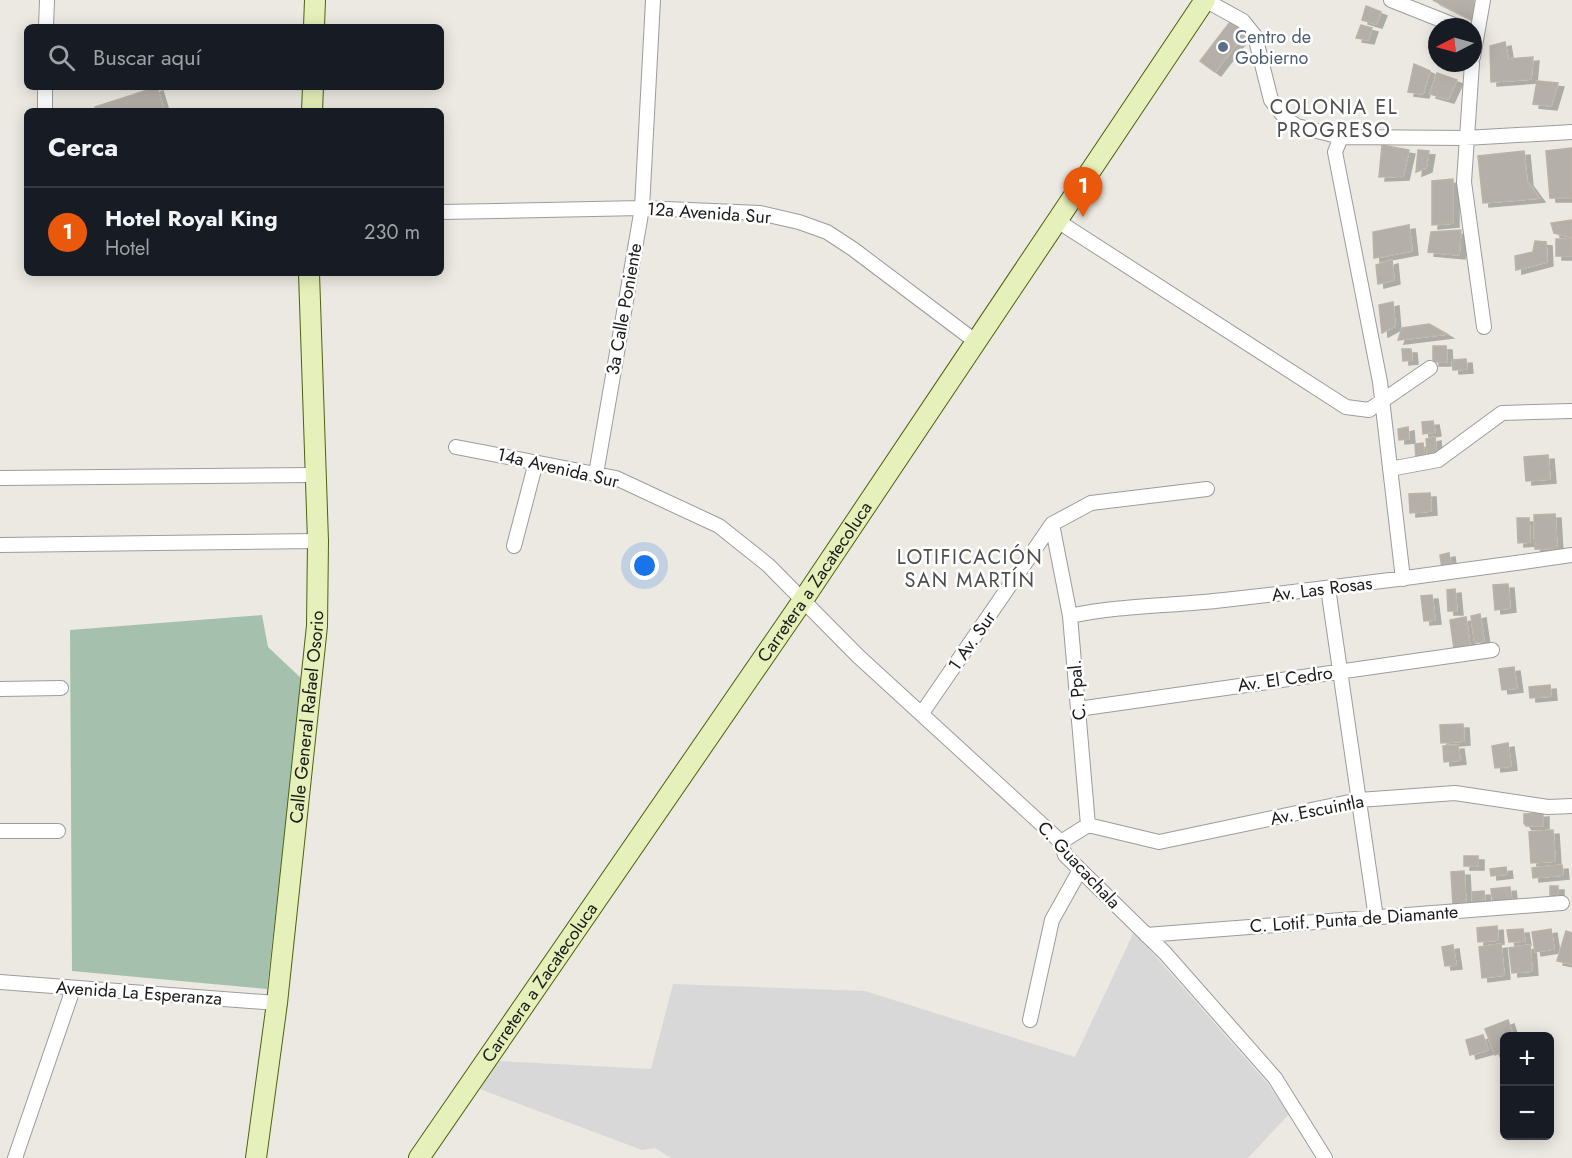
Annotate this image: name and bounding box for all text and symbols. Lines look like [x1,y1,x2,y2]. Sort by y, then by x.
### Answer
north arrow [1428,18,1482,72]
search box [24,24,444,90]
place label: Centro de Gobierno [1235,24,1311,71]
marker: Centro de Gobierno [1216,40,1230,54]
icon: search [45,41,78,74]
text: Buscar aquí [93,41,201,73]
district label: COLONIA EL PROGRESO [1270,93,1398,145]
text: Cerca [48,128,118,166]
pin: 1 [1064,168,1102,217]
street label: 12a Avenida Sur [646,196,773,230]
text: Hotel Royal King [105,202,278,234]
text: 1 [62,218,73,247]
text: 230 m [364,218,420,247]
text: Hotel [105,234,150,263]
street label: 3a Calle Poniente [600,241,648,377]
street label: 14a Avenida Sur [494,441,622,495]
street label: Carretera a Zacatecoluca [751,496,878,667]
district label: LOTIFICACIÓN SAN MARTÍN [897,543,1043,595]
your location [630,551,659,580]
street label: Av. Las Rosas [1270,570,1374,608]
street label: 1 Av. Sur [942,605,1003,676]
street label: Calle General Rafael Osorio [283,610,330,825]
street label: C. Ppal. [1061,659,1093,721]
street label: Av. El Cedro [1236,659,1334,699]
street label: Av. Escuintla [1268,788,1366,832]
street label: C. Guacachala [1031,815,1127,915]
street label: Carretera a Zacatecoluca [475,897,604,1068]
street label: C. Lotif. Punta de Diamante [1249,899,1459,939]
street label: Avenida La Esperanza [55,974,223,1012]
map controls [1500,1032,1554,1140]
button: + [1500,1032,1554,1086]
button: − [1500,1086,1554,1140]

